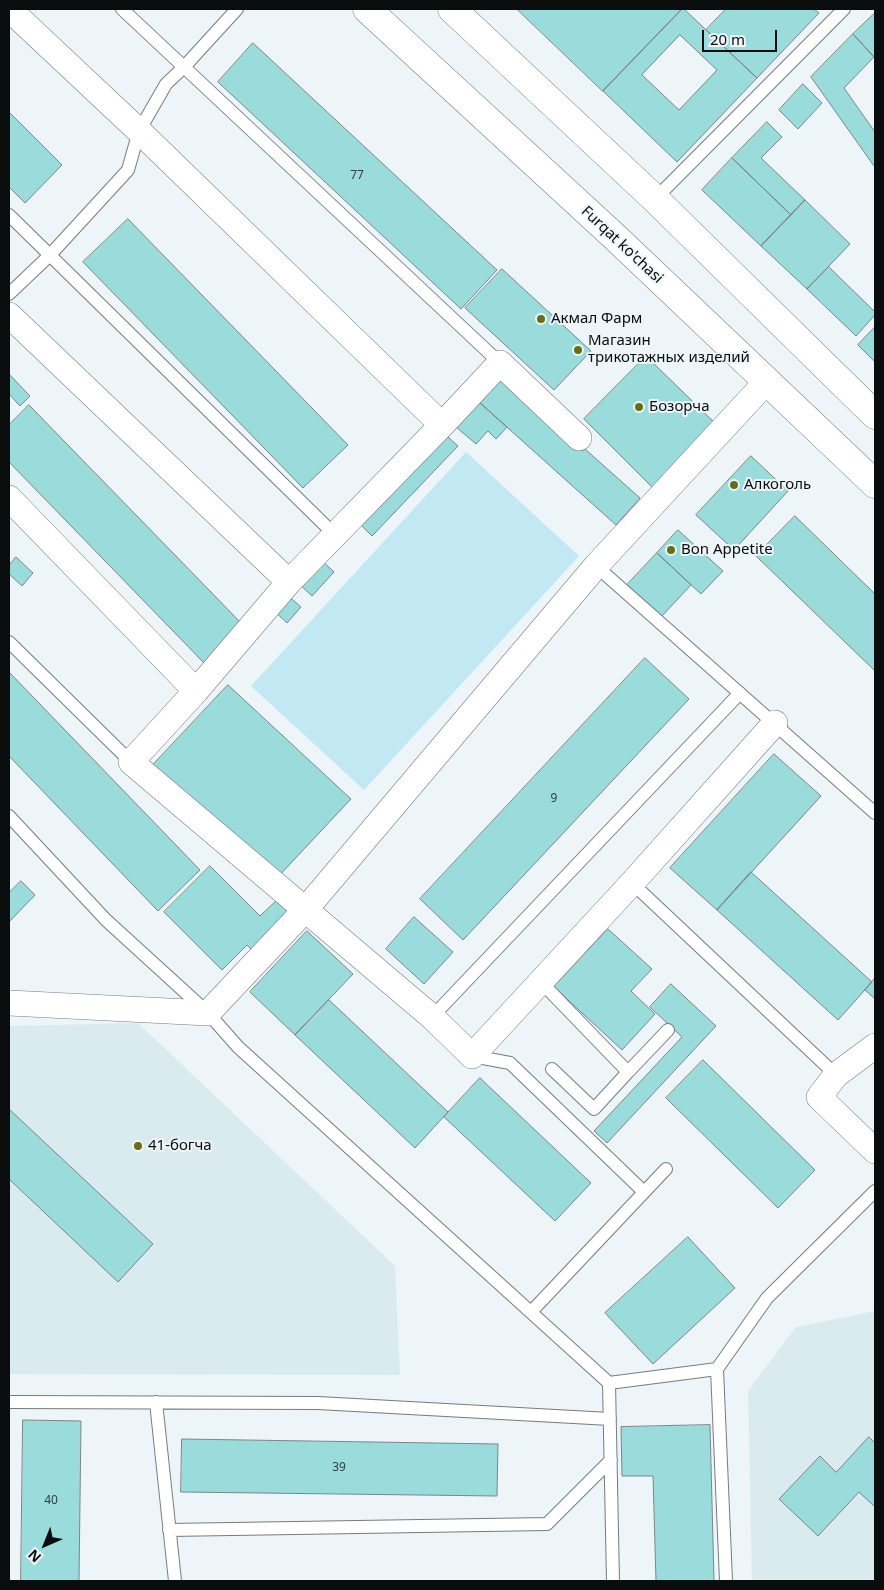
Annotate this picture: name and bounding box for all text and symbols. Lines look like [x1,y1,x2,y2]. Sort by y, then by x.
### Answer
scale bar [704,20,779,52]
text: 20 m [710,29,745,49]
house number: 77 [350,169,364,183]
street label: Furqat ko'chasi [577,203,667,287]
place label: Акмал Фарм [551,310,642,328]
marker: Акмал Фарм [535,313,547,325]
place label: Магазин трикотажных изделий [588,332,750,367]
marker: Магазин трикотажных изделий [572,344,584,356]
place label: Бозорча [649,398,709,416]
marker: Бозорча [633,401,645,413]
place label: Алкоголь [744,476,811,494]
marker: Алкоголь [728,479,740,491]
place label: Bon Appetite [681,541,773,559]
marker: Bon Appetite [665,544,677,556]
house number: 9 [551,792,557,806]
place label: 41-богча [148,1137,212,1155]
marker: 41-богча [132,1140,144,1152]
house number: 39 [332,1461,346,1475]
house number: 40 [44,1494,58,1508]
north arrow [20,1520,70,1570]
text: N [24,1545,45,1567]

